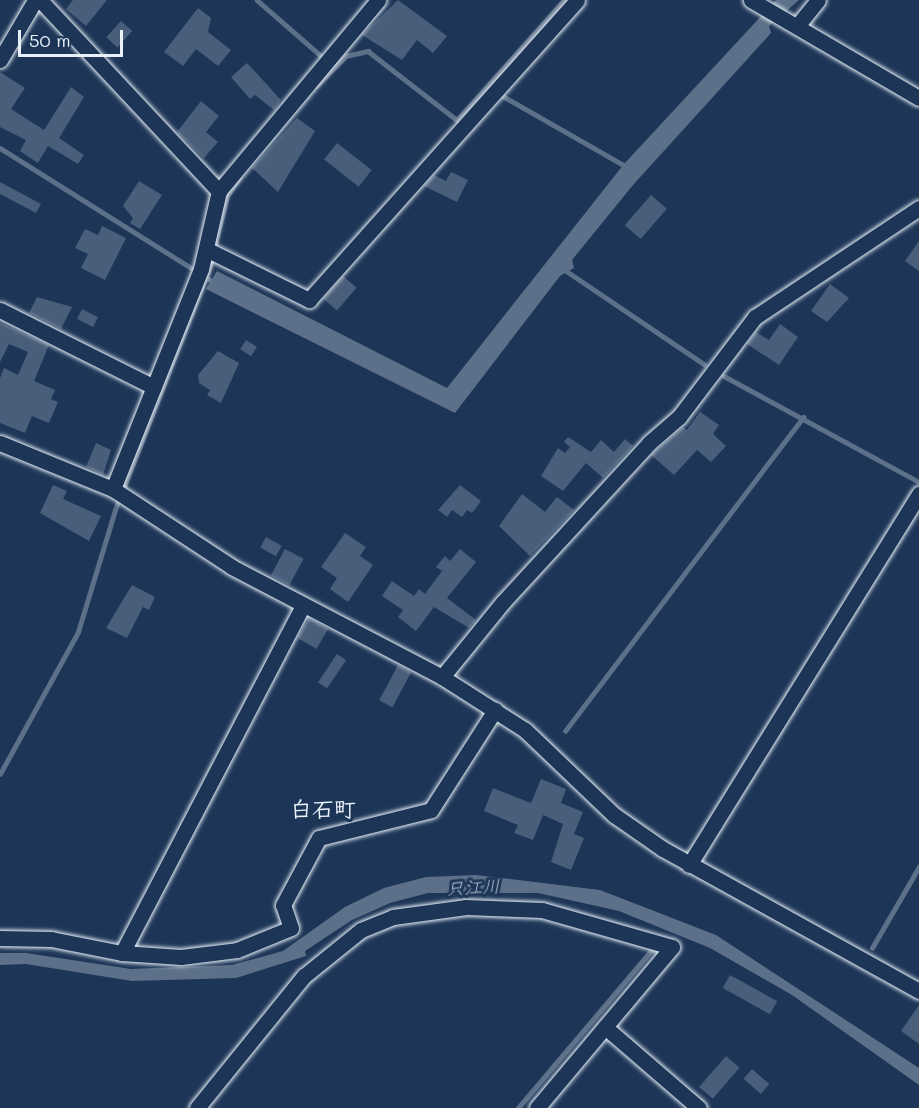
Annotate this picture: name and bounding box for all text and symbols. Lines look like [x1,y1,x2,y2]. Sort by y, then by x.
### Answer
scale bar [21,18,126,56]
text: 50 m [29,28,71,52]
district label: 白石町 [290,796,356,822]
water label: 只江川 [445,875,501,899]

